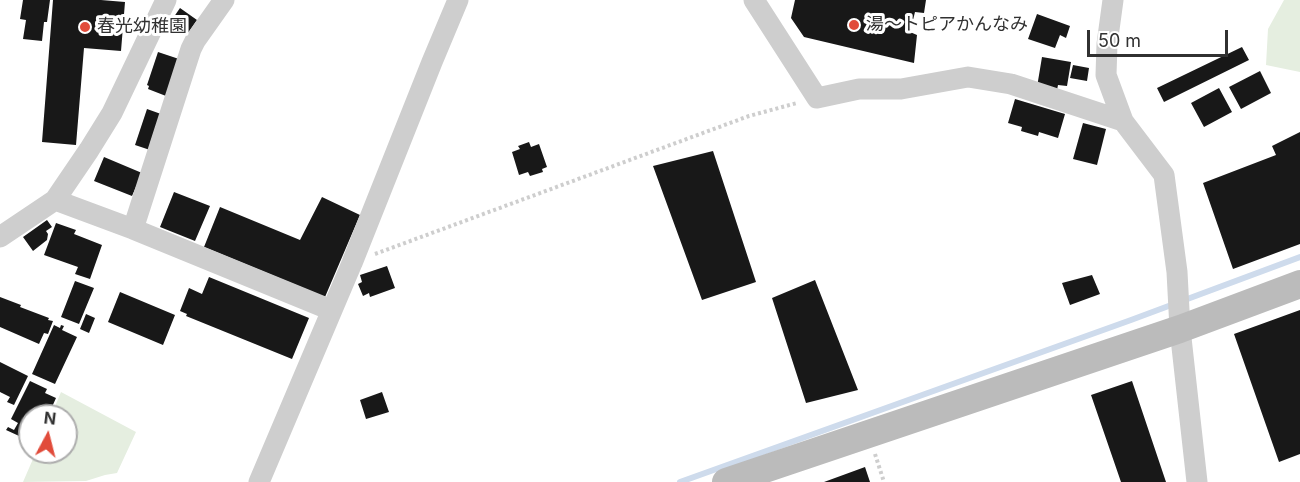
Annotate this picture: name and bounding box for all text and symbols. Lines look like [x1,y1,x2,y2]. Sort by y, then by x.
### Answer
place label: 湯～トピアかんなみ [866,14,1028,36]
place label: 春光幼稚園 [97,16,187,38]
marker: 湯～トピアかんなみ [847,18,861,32]
scale bar [1090,18,1231,56]
marker: 春光幼稚園 [78,20,92,34]
text: 50 m [1098,30,1141,51]
north arrow [18,404,78,464]
text: N [43,407,57,429]

